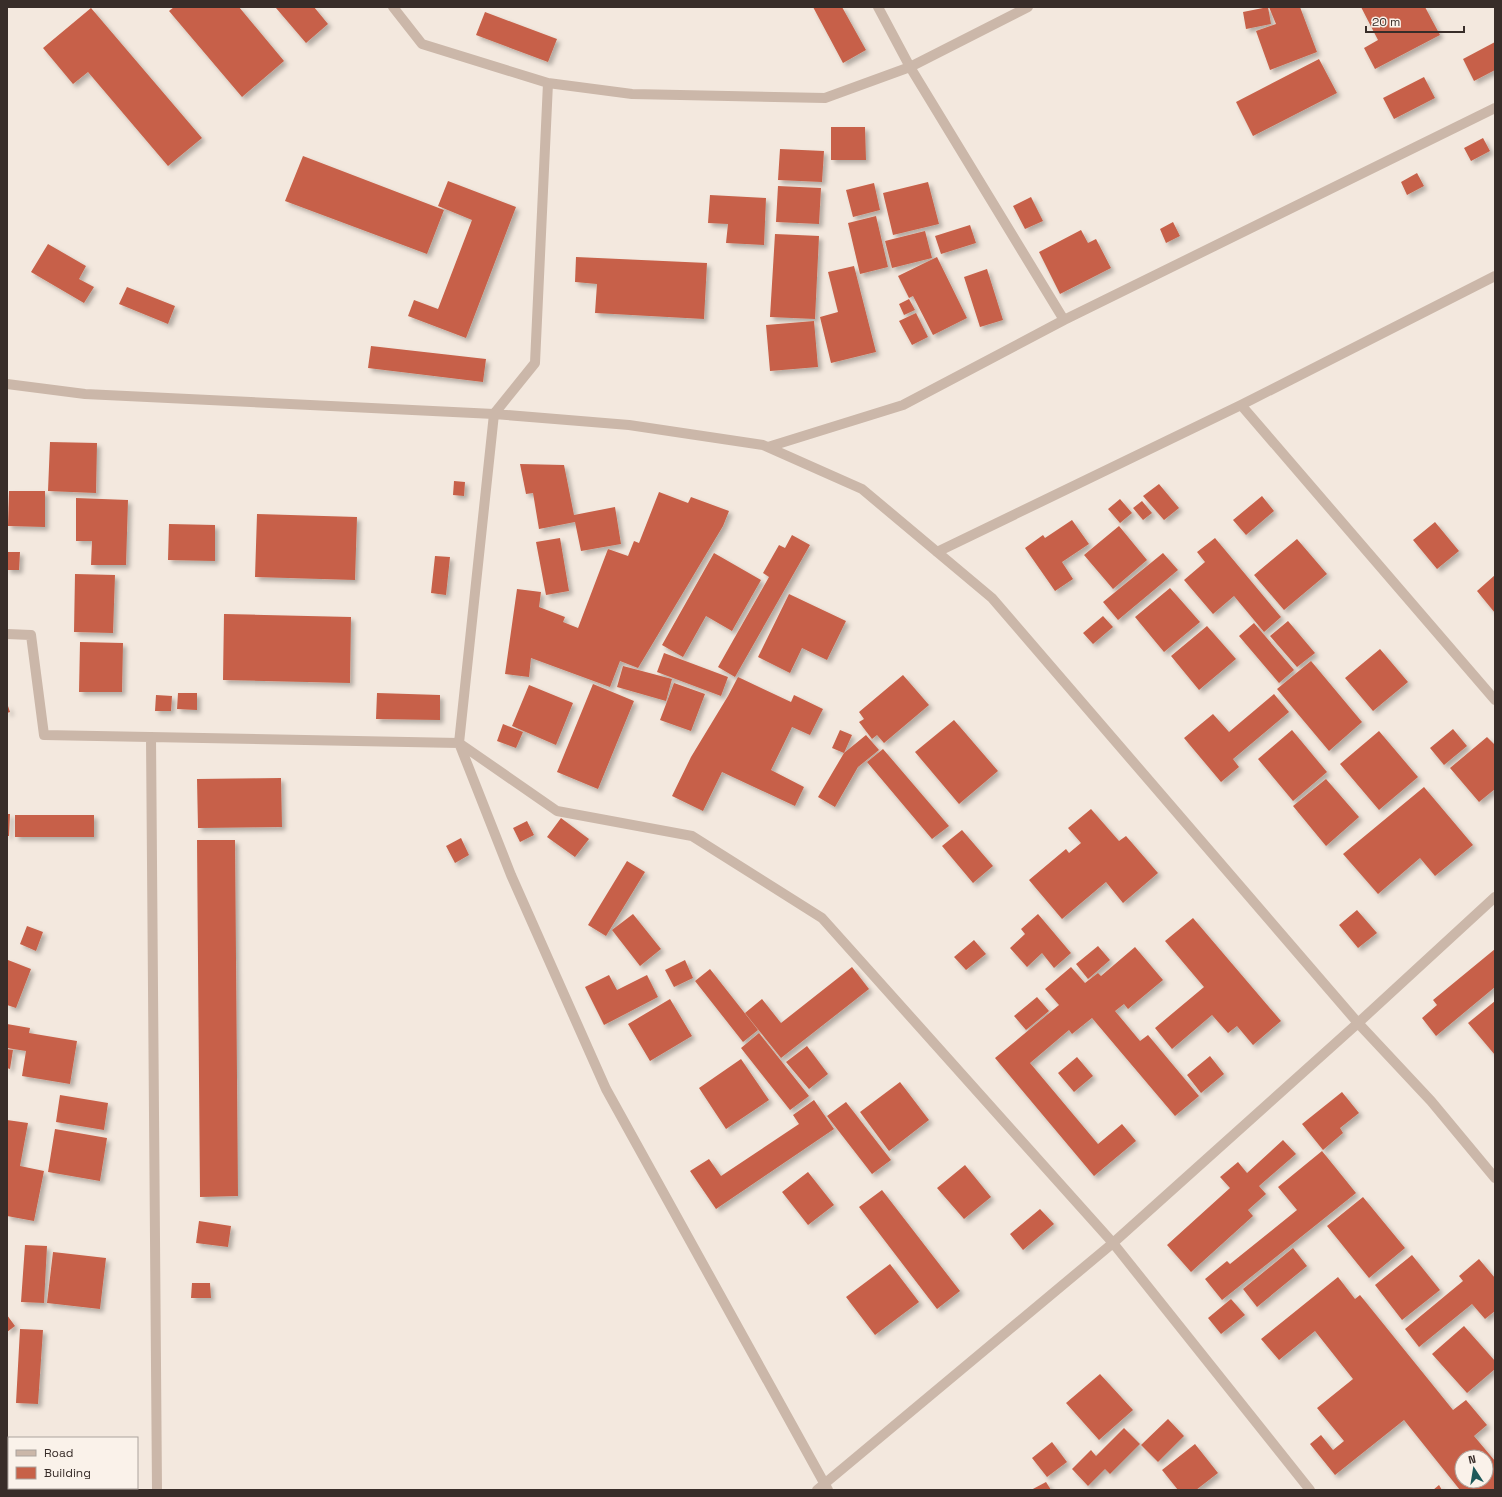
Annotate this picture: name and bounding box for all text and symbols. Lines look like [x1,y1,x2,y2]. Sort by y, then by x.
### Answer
scale bar [1366,8,1464,34]
text: 20 m [1372,14,1400,30]
legend [8,1437,138,1489]
text: Road [44,1445,73,1461]
north arrow [1454,1449,1494,1489]
text: N [1467,1452,1477,1467]
text: Building [44,1465,91,1481]

